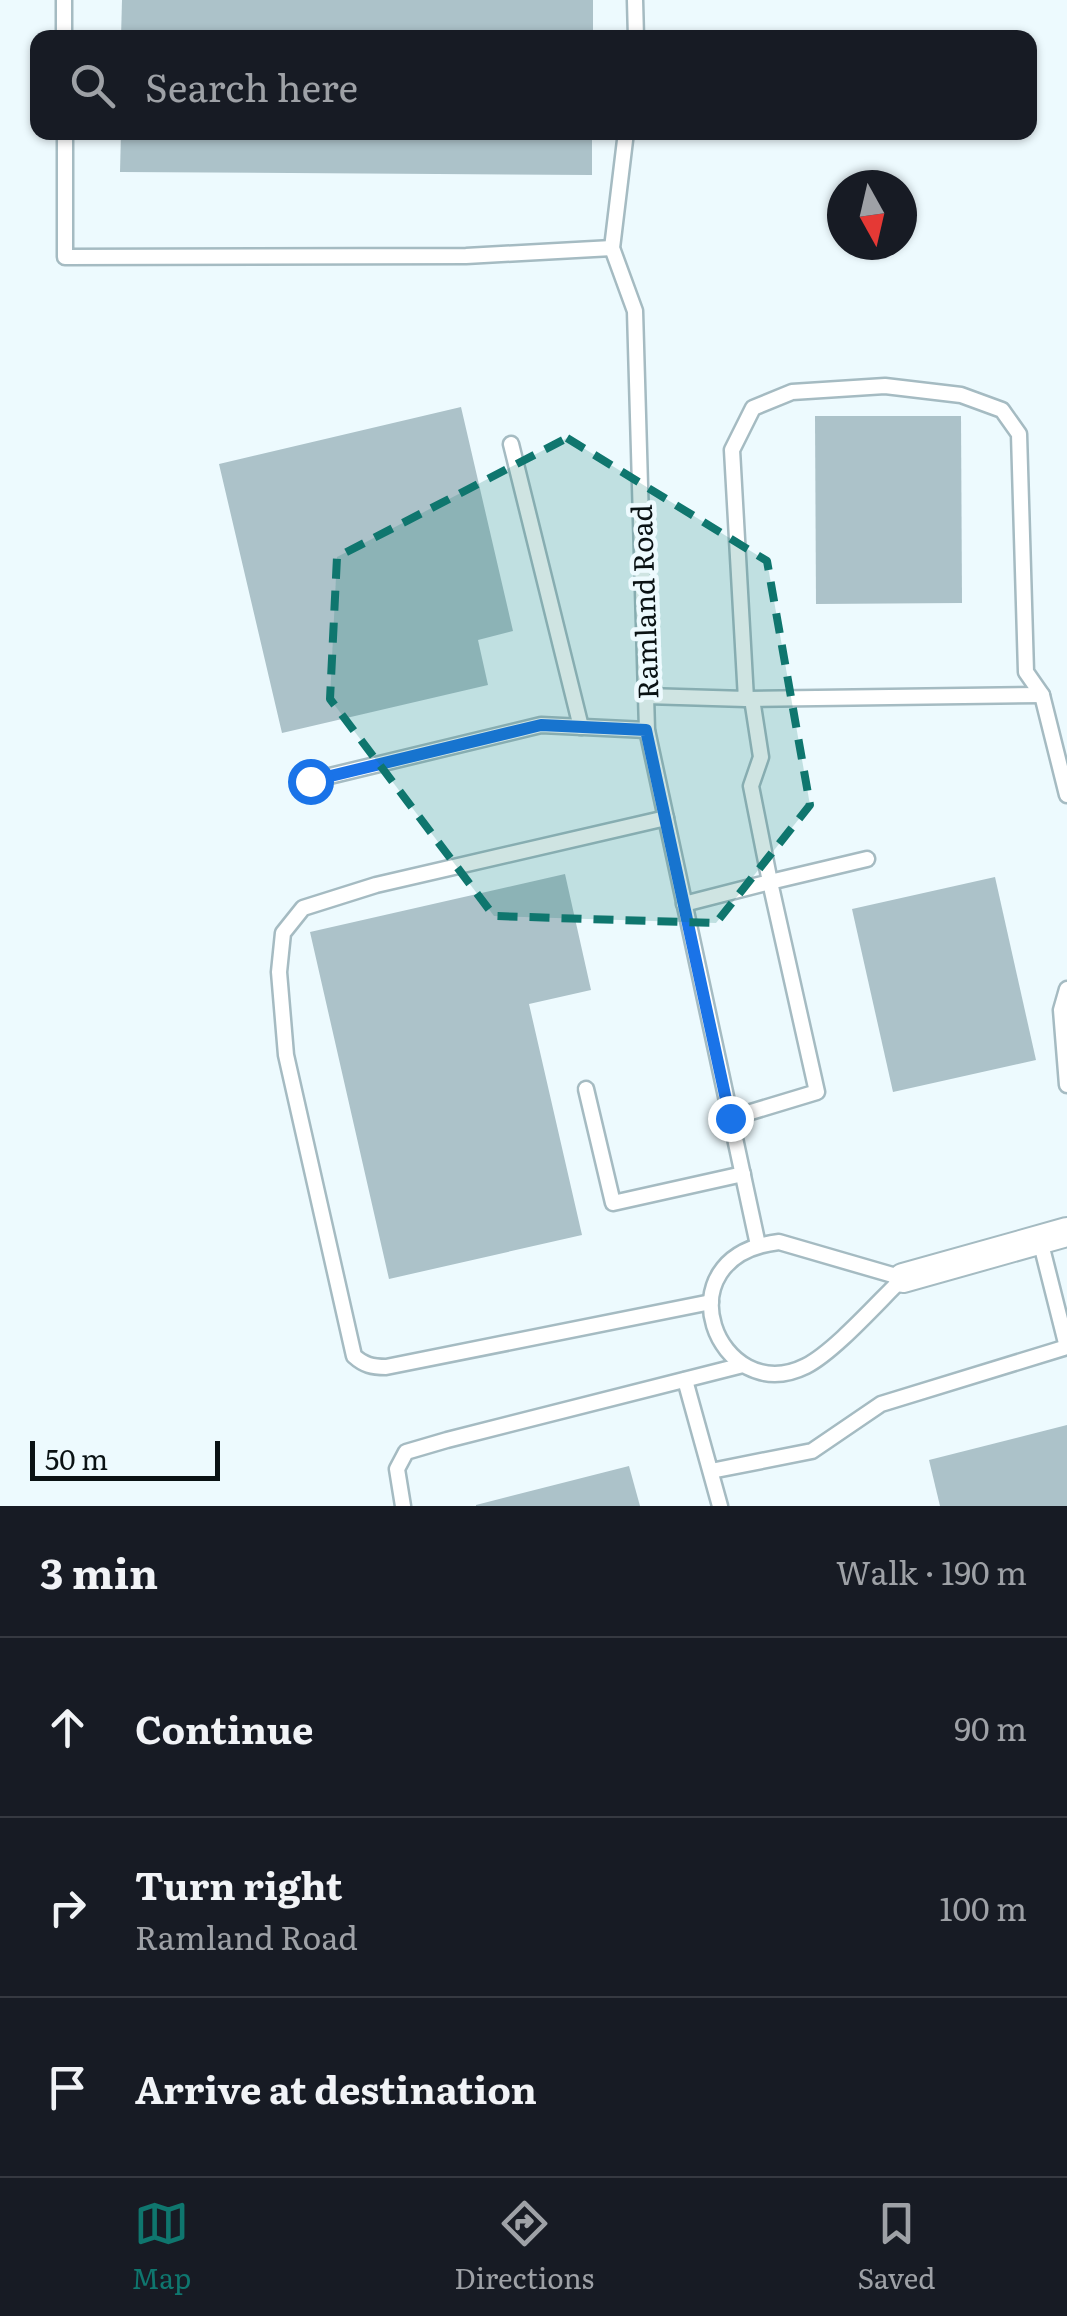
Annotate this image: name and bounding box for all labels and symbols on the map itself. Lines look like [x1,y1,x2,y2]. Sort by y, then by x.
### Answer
north arrow [827,170,917,260]
street label: Ramland Road [619,504,667,700]
route start [288,759,334,805]
route end [708,1096,754,1142]
scale bar [30,1436,220,1480]

